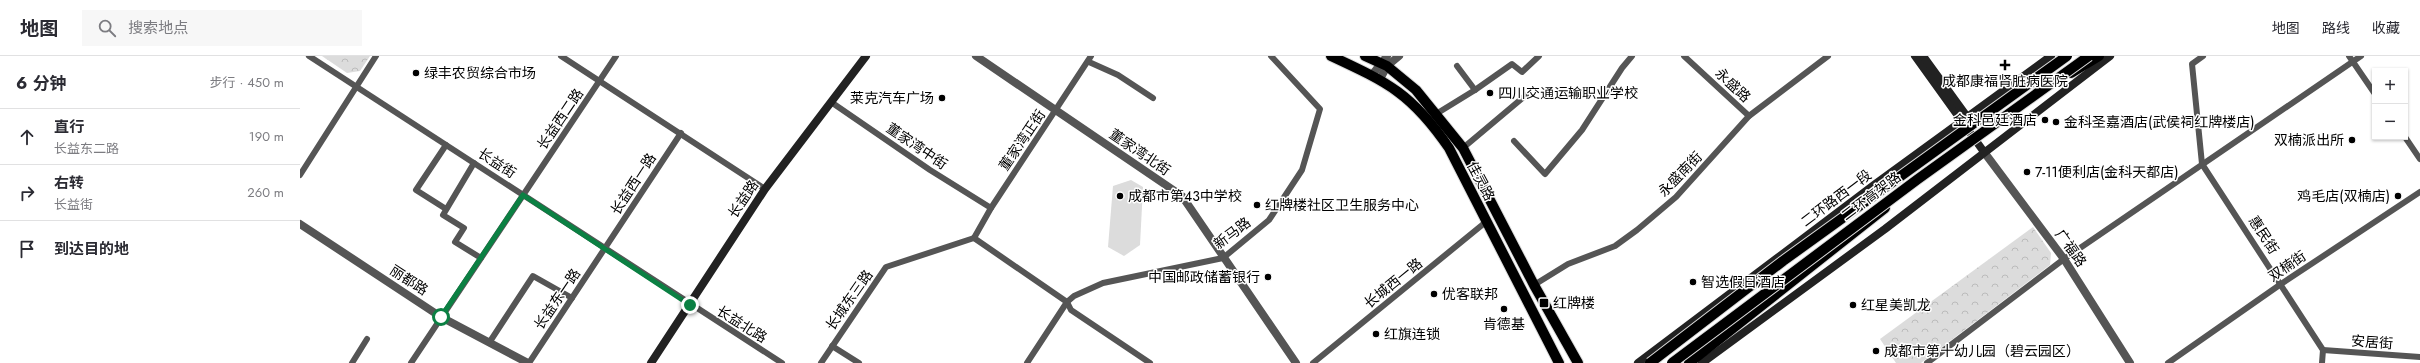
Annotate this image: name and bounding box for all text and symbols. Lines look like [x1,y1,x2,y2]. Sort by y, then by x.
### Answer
search box [82,10,362,46]
text: 地图 [20,15,58,42]
icon: search [96,17,118,39]
text: 搜索地点 [128,17,188,39]
text: 地图 [2272,18,2300,38]
text: 路线 [2322,18,2350,38]
text: 收藏 [2372,18,2400,38]
marker: 成都康福肾脏病医院 [1999,59,2011,71]
place label: 绿丰农贸综合市场 [424,63,536,83]
street label: 永盛路 [1711,63,1755,107]
marker: 绿丰农贸综合市场 [411,68,421,78]
map controls [2372,68,2408,140]
button: + [2372,68,2408,104]
text: 6 分钟 [16,71,66,95]
place label: 成都康福肾脏病医院 [1942,71,2068,91]
text: 步行 · 450 m [210,73,284,92]
place label: 四川交通运输职业学校 [1498,83,1638,103]
street label: 长益西二路 [532,84,588,154]
place label: 莱克汽车广场 [850,88,934,108]
marker: 四川交通运输职业学校 [1485,88,1495,98]
marker: 莱克汽车广场 [937,93,947,103]
button: − [2372,104,2408,140]
street label: 董家湾正街 [994,105,1050,175]
place label: 金科邑廷酒店 [1953,110,2037,130]
place label: 金科圣嘉酒店(武侯祠红牌楼店) [2064,112,2255,132]
marker: 金科邑廷酒店 [2040,115,2050,125]
text: 直行 [54,116,84,138]
marker: 金科圣嘉酒店(武侯祠红牌楼店) [2051,117,2061,127]
street label: 董家湾中街 [882,118,952,174]
street label: 董家湾北街 [1105,124,1175,180]
icon: ahead [16,126,38,148]
text: 190 m [249,127,284,146]
place label: 双楠派出所 [2274,130,2344,150]
marker: 双楠派出所 [2347,135,2357,145]
text: 长益东二路 [54,139,119,158]
street label: 长益街 [474,143,520,183]
street label: 永盛南街 [1653,147,1707,201]
street label: 长益西一路 [606,149,660,219]
street label: 佳灵路 [1462,158,1500,204]
place label: 7-11便利店(金科天都店) [2035,162,2179,182]
street label: 二环路西一段 [1796,165,1876,231]
street label: 二环高架路 [1837,167,1905,225]
marker: 7-11便利店(金科天都店) [2022,167,2032,177]
text: 右转 [54,172,84,194]
street label: 长益路 [723,176,763,222]
icon: right [16,182,38,204]
text: 260 m [247,183,284,202]
place label: 成都市第43中学校 [1128,186,1242,206]
place label: 鸡毛店(双楠店) [2297,186,2390,206]
marker: 成都市第43中学校 [1115,191,1125,201]
marker: 鸡毛店(双楠店) [2393,191,2403,201]
text: 长益街 [54,195,93,214]
place label: 红牌楼社区卫生服务中心 [1265,195,1419,215]
marker: 红牌楼社区卫生服务中心 [1252,200,1262,210]
street label: 新马路 [1209,212,1255,254]
street label: 惠民街 [2244,212,2284,258]
street label: 广福路 [2051,225,2091,271]
icon: arrive [16,238,38,260]
text: 到达目的地 [54,238,129,260]
street label: 双楠街 [2264,246,2310,286]
street label: 长城西一路 [1360,253,1426,313]
street label: 丽都路 [386,260,432,300]
street label: 长益东一路 [529,264,585,334]
street label: 长城东三路 [821,266,877,334]
place label: 中国邮政储蓄银行 [1148,267,1260,287]
marker: 中国邮政储蓄银行 [1263,272,1273,282]
place label: 智选假日酒店 [1701,272,1785,292]
marker: 智选假日酒店 [1688,277,1698,287]
place label: 优客联邦 [1442,284,1498,304]
marker: 优客联邦 [1429,289,1439,299]
place label: 红牌楼 [1553,293,1595,313]
place label: 红星美凯龙 [1861,295,1931,315]
route end [681,296,699,314]
marker: 红牌楼 [1538,297,1550,309]
marker: 红星美凯龙 [1848,300,1858,310]
street label: 长益北路 [713,301,771,347]
marker: 肯德基 [1499,304,1509,314]
route start [432,308,450,326]
place label: 肯德基 [1483,314,1525,334]
place label: 红旗连锁 [1384,324,1440,344]
marker: 红旗连锁 [1371,329,1381,339]
street label: 安居街 [2350,331,2394,353]
place label: 成都市第十幼儿园（碧云园区） [1884,341,2080,361]
marker: 成都市第十幼儿园（碧云园区） [1871,346,1881,356]

